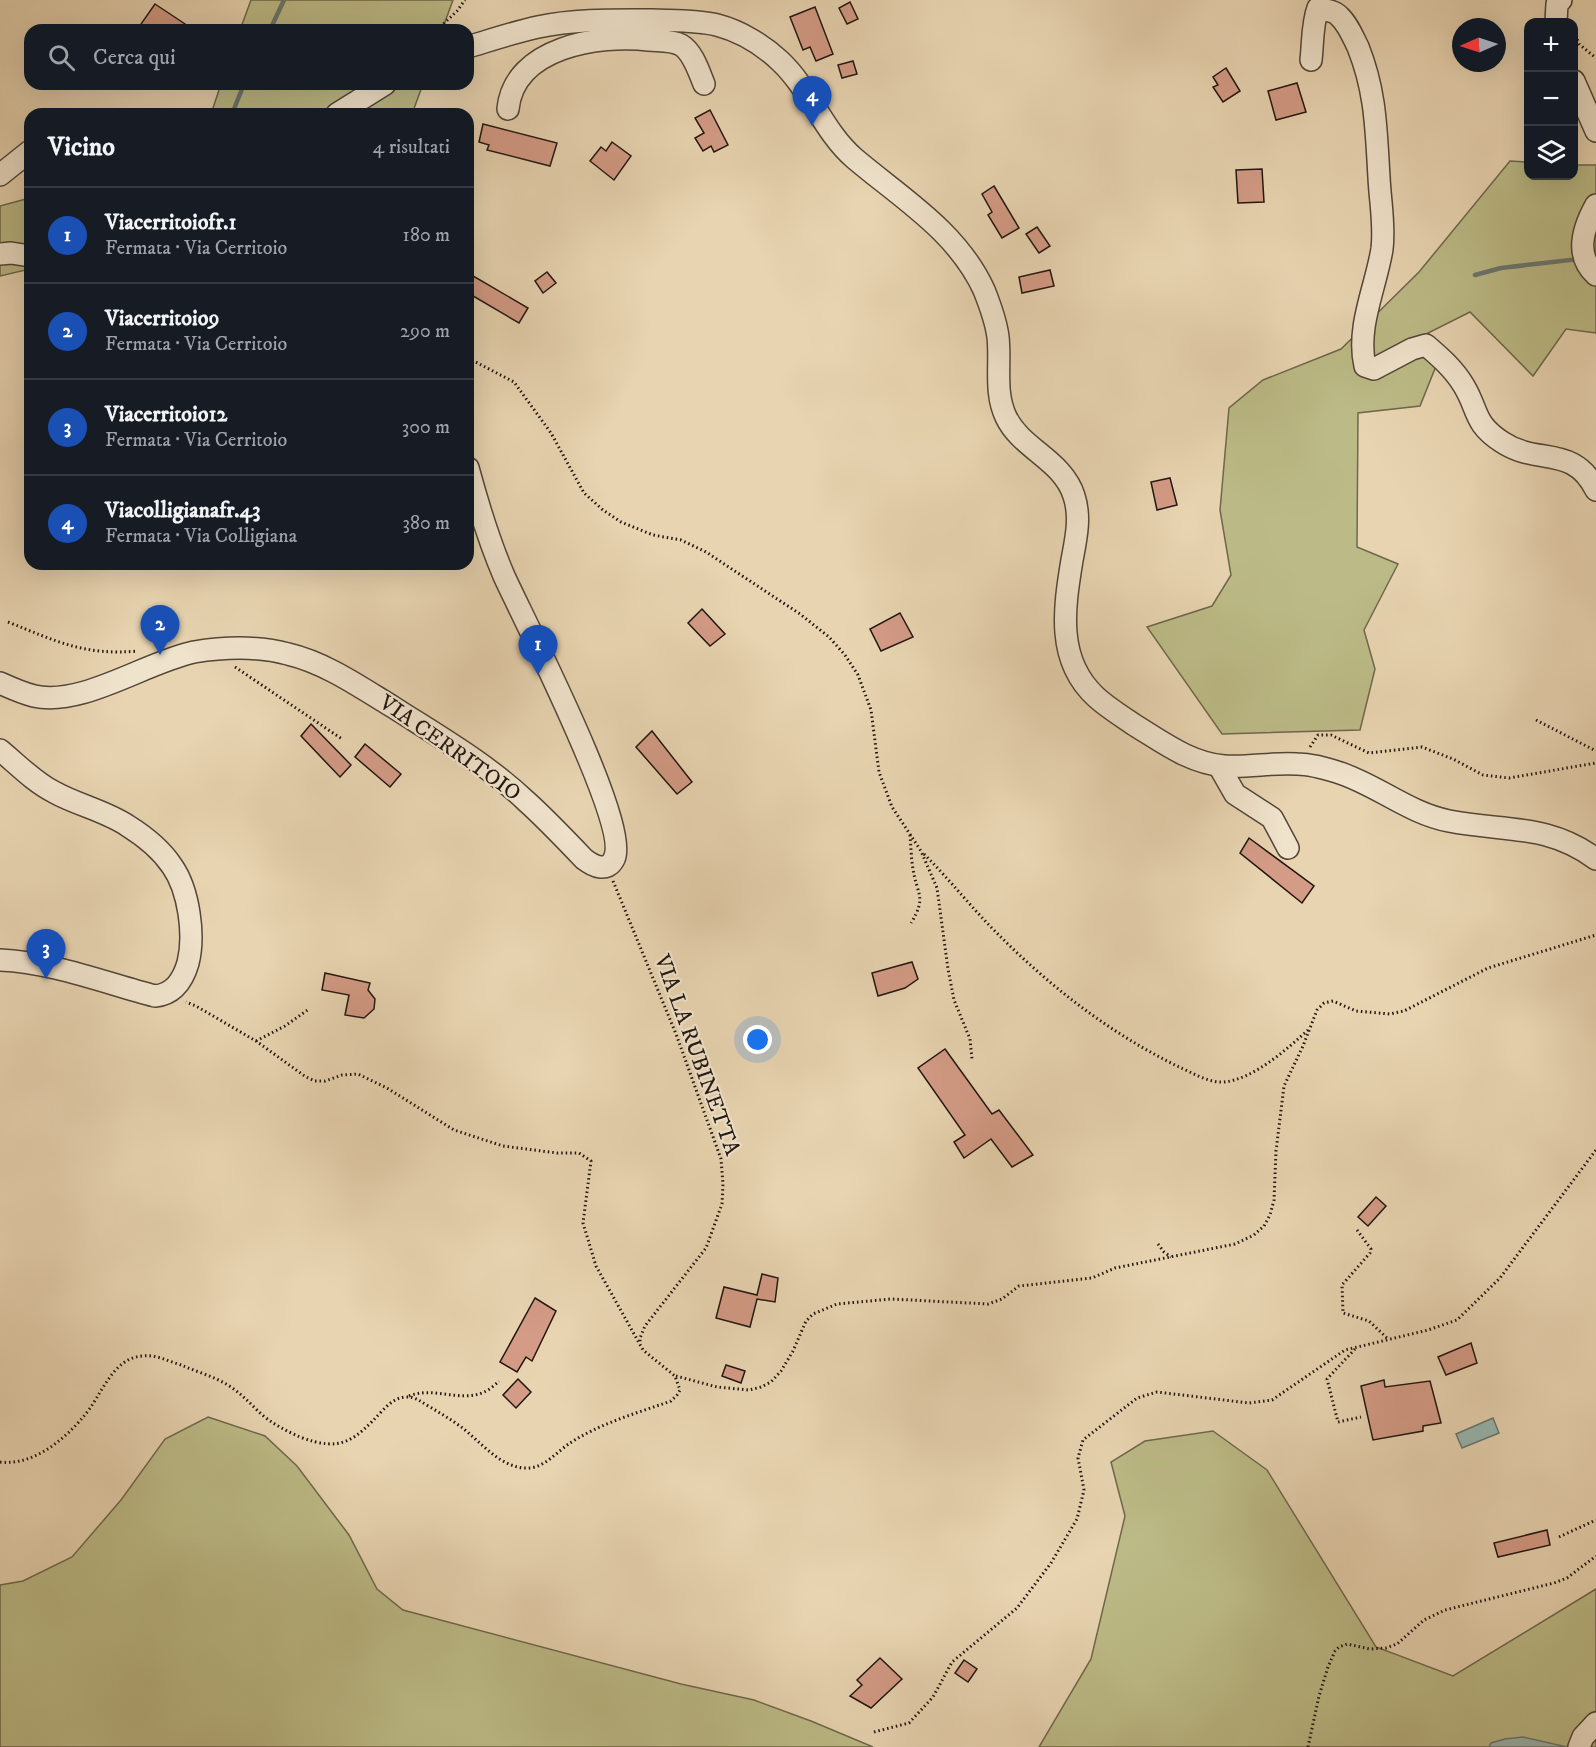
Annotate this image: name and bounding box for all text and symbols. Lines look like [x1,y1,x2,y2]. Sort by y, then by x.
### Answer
north arrow [1452,18,1506,72]
map controls [1524,18,1578,180]
button: + [1524,18,1578,72]
search box [24,24,474,90]
icon: search [45,41,78,74]
text: Cerca qui [93,44,176,71]
button: − [1524,72,1578,126]
pin: 4 [792,76,832,126]
button: layers [1524,126,1578,180]
text: Vicino [48,131,115,164]
text: 4 risultati [373,135,450,160]
text: Viacerritoiofr.1 [105,209,237,236]
text: 1 [64,223,71,248]
text: 180 m [403,223,450,248]
text: Fermata · Via Cerritoio [105,236,287,261]
text: Viacerritoio9 [105,305,219,332]
text: 2 [63,319,72,344]
text: 290 m [400,319,450,344]
text: Fermata · Via Cerritoio [105,332,287,357]
text: Viacerritoio12 [105,401,227,428]
text: 3 [64,415,71,440]
text: 300 m [402,415,450,440]
text: Fermata · Via Cerritoio [105,428,287,453]
text: Viacolligianafr.43 [105,497,261,524]
text: 4 [62,511,73,536]
text: 380 m [402,511,450,536]
text: Fermata · Via Colligiana [105,524,297,549]
pin: 2 [140,606,180,655]
pin: 1 [518,626,558,675]
street label: VIA CERRITOIO [373,689,526,807]
pin: 3 [26,930,66,979]
street label: VIA LA RUBINETTA [648,950,746,1160]
your location [743,1025,772,1054]

